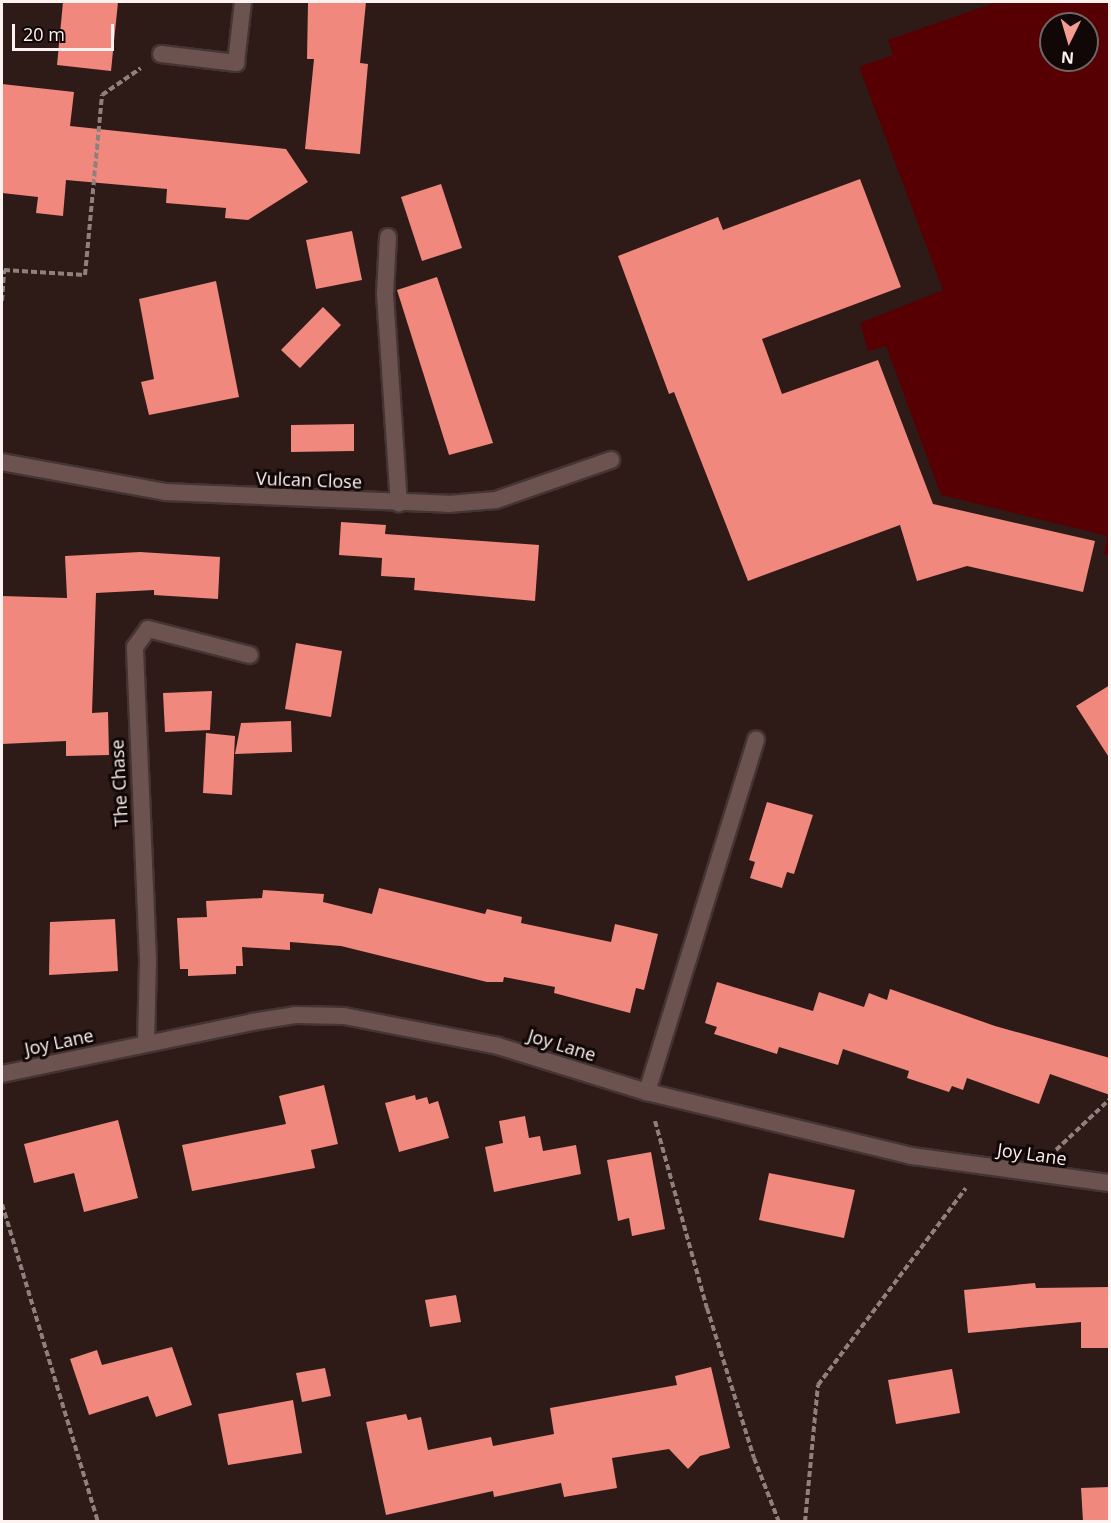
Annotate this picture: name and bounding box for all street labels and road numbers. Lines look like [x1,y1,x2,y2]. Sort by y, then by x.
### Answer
street label: Vulcan Close [256,467,362,493]
street label: The Chase [106,739,132,827]
street label: Joy Lane [23,1024,95,1060]
street label: Joy Lane [525,1024,599,1066]
street label: Joy Lane [996,1138,1068,1170]

